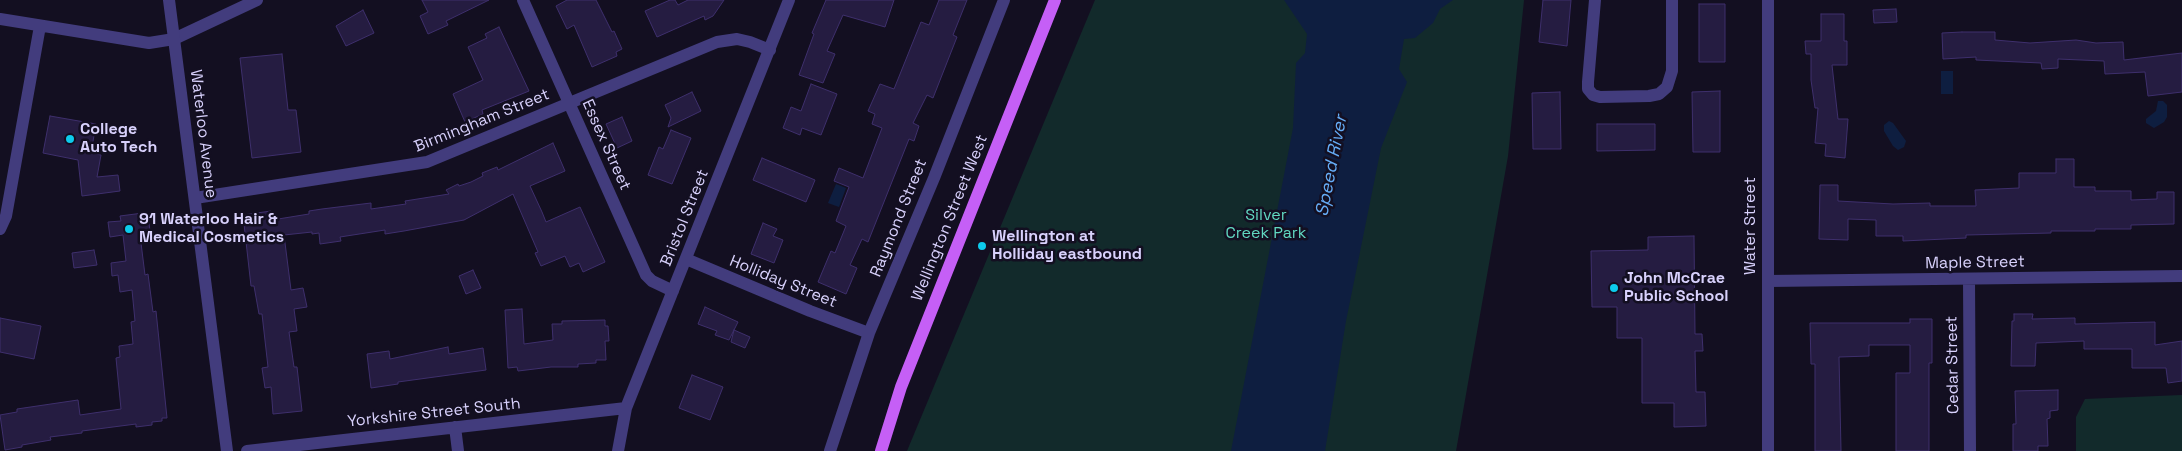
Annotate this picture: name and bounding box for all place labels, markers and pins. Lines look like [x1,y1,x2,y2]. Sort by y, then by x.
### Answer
place label: College Auto Tech [80,120,157,158]
marker: College Auto Tech [64,133,76,145]
place label: 91 Waterloo Hair & Medical Cosmetics [139,210,284,248]
marker: 91 Waterloo Hair & Medical Cosmetics [123,223,135,235]
place label: Wellington at Holliday eastbound [992,227,1142,265]
marker: Wellington at Holliday eastbound [976,240,988,252]
place label: John McCrae Public School [1624,269,1728,307]
marker: John McCrae Public School [1608,282,1620,294]

